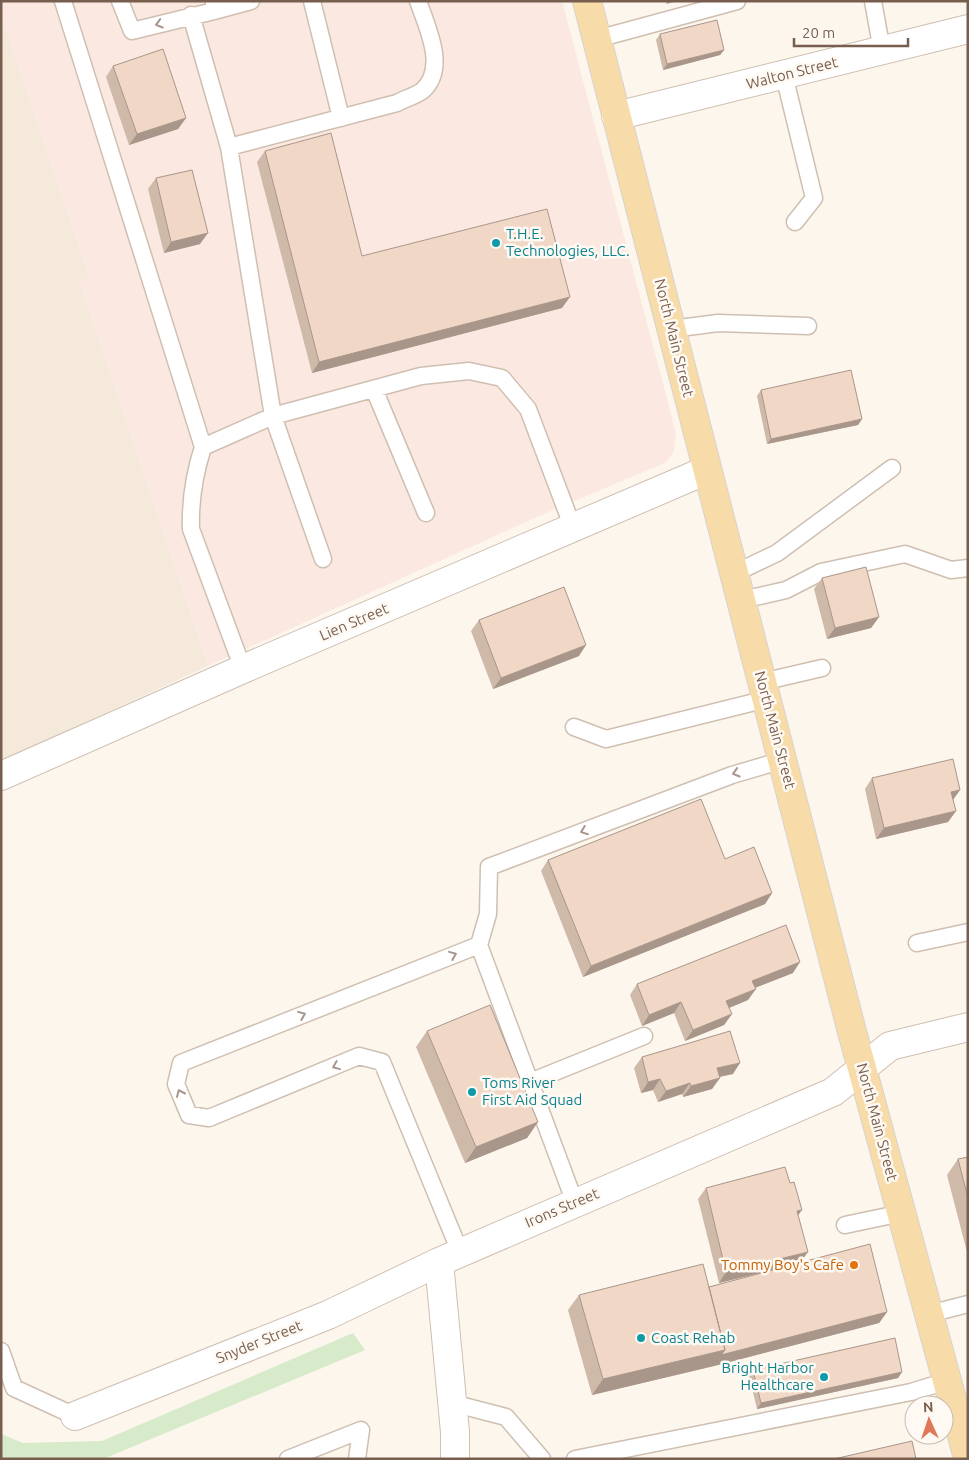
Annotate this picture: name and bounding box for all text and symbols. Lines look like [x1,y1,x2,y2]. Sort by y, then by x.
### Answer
scale bar [794,15,908,47]
one-way arrow [154,18,163,29]
text: 20 m [802,24,835,41]
street label: Walton Street [744,53,840,92]
place label: T.H.E. Technologies, LLC. [506,225,630,259]
marker: T.H.E. Technologies, LLC. [490,237,502,249]
street label: North Main Street [652,277,697,399]
street label: Lien Street [317,599,391,644]
street label: North Main Street [752,669,799,791]
one-way arrow [733,768,741,778]
one-way arrow [580,825,589,835]
one-way arrow [448,950,457,961]
one-way arrow [298,1011,306,1021]
one-way arrow [332,1060,340,1070]
street label: North Main Street [854,1061,901,1183]
place label: Toms River First Aid Squad [482,1074,582,1108]
marker: Toms River First Aid Squad [466,1086,478,1098]
one-way arrow [176,1089,187,1098]
street label: Irons Street [522,1184,601,1231]
place label: Tommy Boy's Cafe [721,1256,844,1273]
marker: Tommy Boy's Cafe [848,1259,860,1271]
street label: Snyder Street [213,1316,305,1367]
place label: Coast Rehab [651,1329,735,1346]
marker: Coast Rehab [635,1332,647,1344]
place label: Bright Harbor Healthcare [722,1359,814,1393]
marker: Bright Harbor Healthcare [818,1371,830,1383]
north arrow [904,1395,954,1445]
text: N [923,1399,934,1415]

